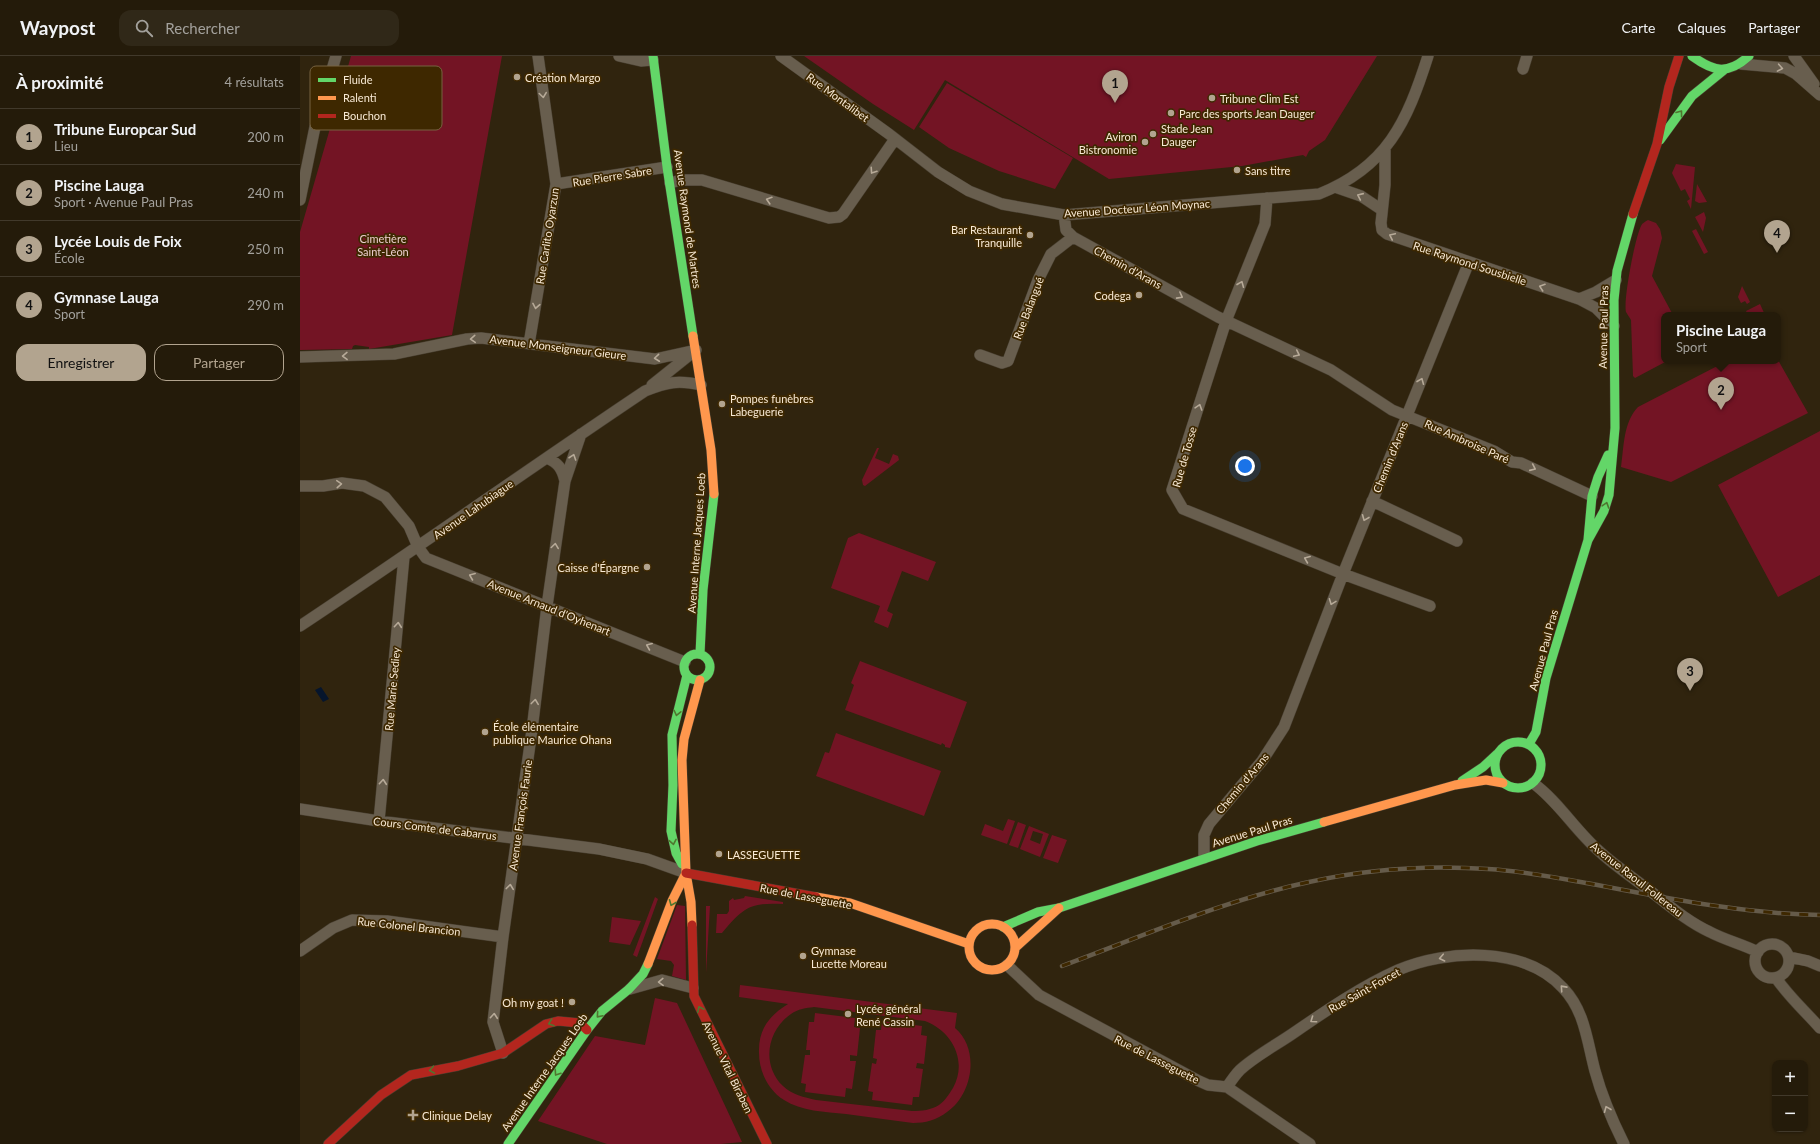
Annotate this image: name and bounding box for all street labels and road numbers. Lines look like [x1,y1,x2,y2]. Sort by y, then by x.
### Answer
street label: Rue Montalibet [804,70,872,124]
street label: Avenue Raymond de Martres [672,149,704,289]
street label: Rue Pierre Sabre [571,163,653,189]
street label: Rue Carlito Oyarzun [533,187,561,285]
street label: Avenue Docteur Léon Moynac [1064,196,1210,220]
street label: Rue Raymond Sousbielle [1412,239,1528,288]
street label: Chemin d'Arans [1092,243,1164,291]
street label: Rue Balangué [1010,275,1046,341]
street label: Avenue Paul Pras [1596,285,1610,369]
street label: Avenue Monseigneur Gieure [489,332,627,362]
street label: Rue Ambroise Paré [1423,417,1511,466]
street label: Chemin d'Arans [1370,419,1410,494]
street label: Rue de Tosse [1169,425,1199,489]
street label: Avenue Interne Jacques Loeb [685,472,707,614]
street label: Avenue Lahubiague [431,476,516,541]
street label: Avenue Arnaud d'Oyhenart [486,576,612,638]
street label: Avenue Paul Pras [1526,608,1560,692]
street label: Rue Marie Sediey [382,646,402,731]
street label: Chemin d'Arans [1213,750,1271,816]
street label: Avenue François Faurie [506,759,534,871]
street label: Avenue Paul Pras [1210,813,1294,849]
street label: Cours Comte de Cabarrus [373,814,498,842]
street label: Avenue Raoul Follereau [1588,839,1686,919]
street label: Rue de Lasseguette [759,881,853,911]
street label: Rue Colonel Brancion [357,914,461,938]
street label: Rue Saint-Forcet [1326,965,1402,1015]
street label: Avenue Interne Jacques Loeb [498,1011,590,1133]
street label: Avenue Vital Biraben [700,1019,756,1115]
street label: Rue de Lasseguette [1112,1032,1202,1086]

